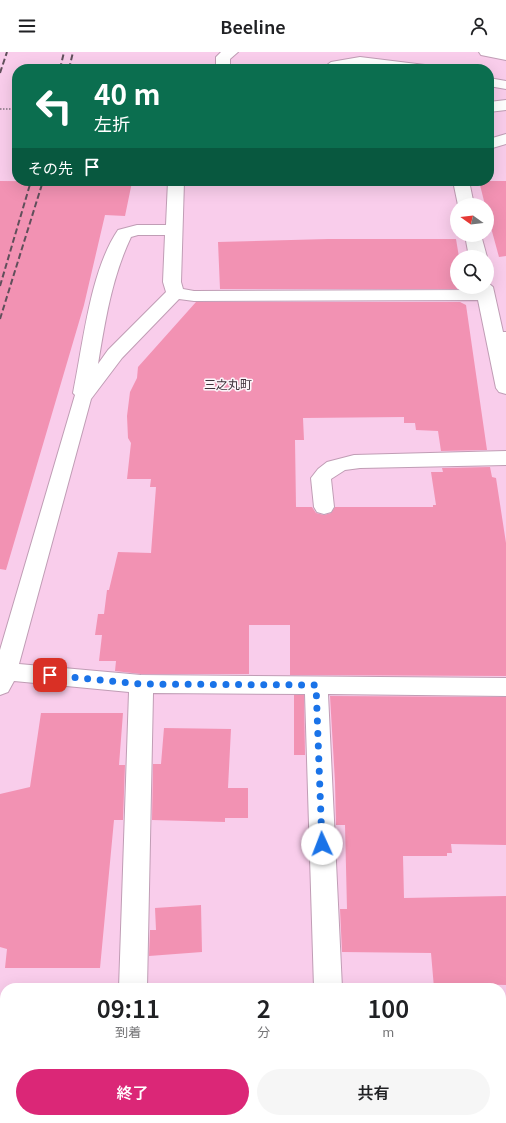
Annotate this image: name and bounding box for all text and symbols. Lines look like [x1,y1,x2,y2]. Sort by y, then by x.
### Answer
text: Beeline [220,13,286,39]
icon: menu [16,15,38,37]
icon: person [468,15,490,37]
text: 40 m [94,73,160,113]
icon: left [28,80,80,132]
text: 左折 [94,110,130,136]
icon: arrive [81,156,103,178]
text: その先 [28,157,73,178]
north arrow [450,198,494,242]
map controls [450,198,494,294]
button: search [450,250,494,294]
district label: 三之丸町 [204,375,252,392]
pin [33,658,67,692]
icon: arrive [39,664,61,686]
position arrow [301,823,343,865]
text: 09:11 [97,990,160,1025]
text: 2 [257,990,271,1025]
text: 100 [367,990,409,1025]
text: 到着 [115,1022,141,1041]
text: 分 [257,1022,270,1041]
text: m [382,1022,394,1041]
button: 終了 [16,1069,249,1115]
button: 共有 [257,1069,490,1115]

